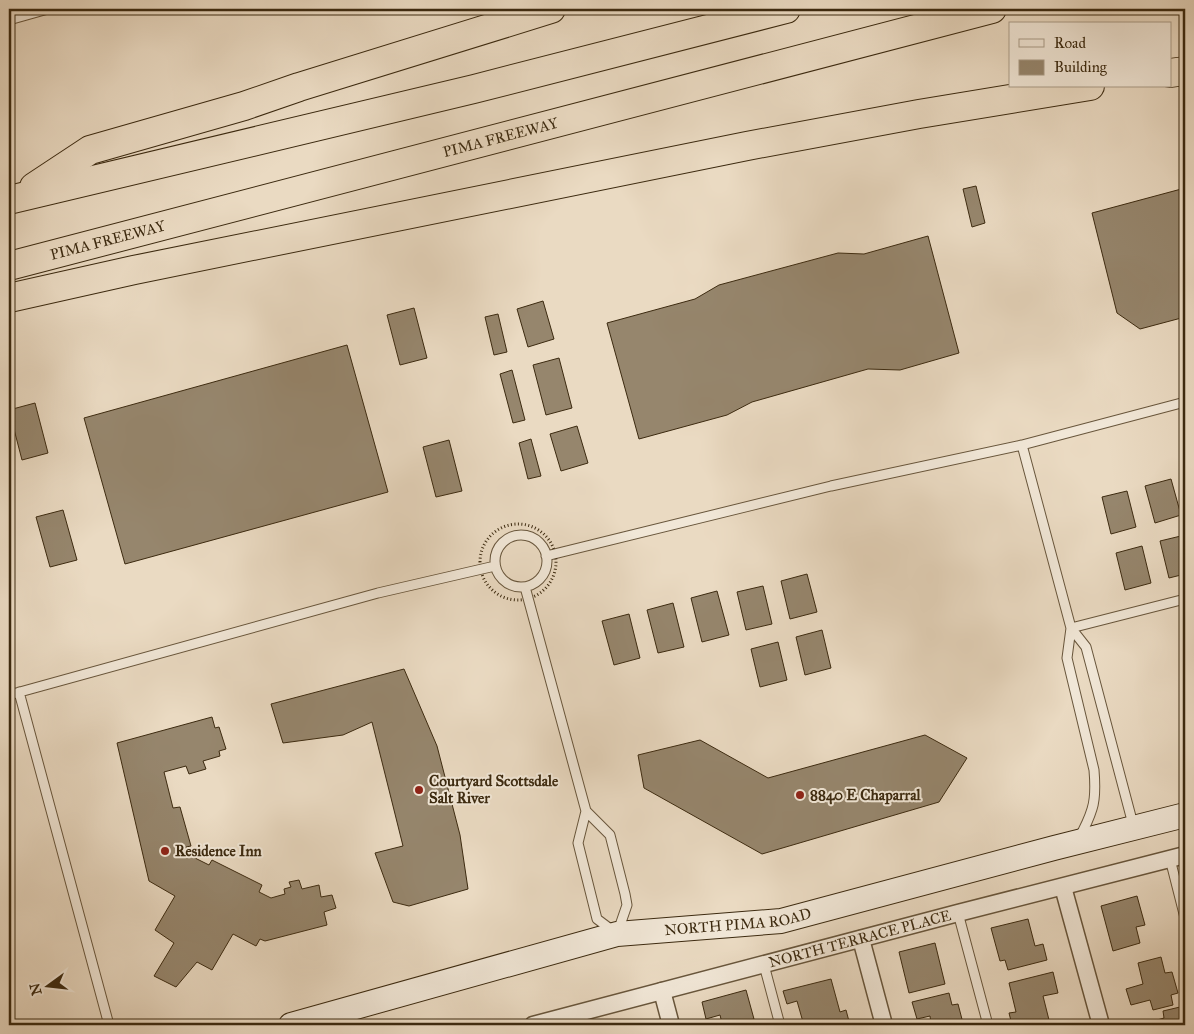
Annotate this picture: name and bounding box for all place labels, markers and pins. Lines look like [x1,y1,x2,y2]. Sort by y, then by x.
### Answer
place label: Courtyard Scottsdale Salt River [429,772,559,807]
marker: Courtyard Scottsdale Salt River [413,784,425,796]
place label: 8840 E Chaparral [810,786,922,805]
marker: 8840 E Chaparral [794,789,806,801]
place label: Residence Inn [175,842,262,860]
marker: Residence Inn [159,845,171,857]

